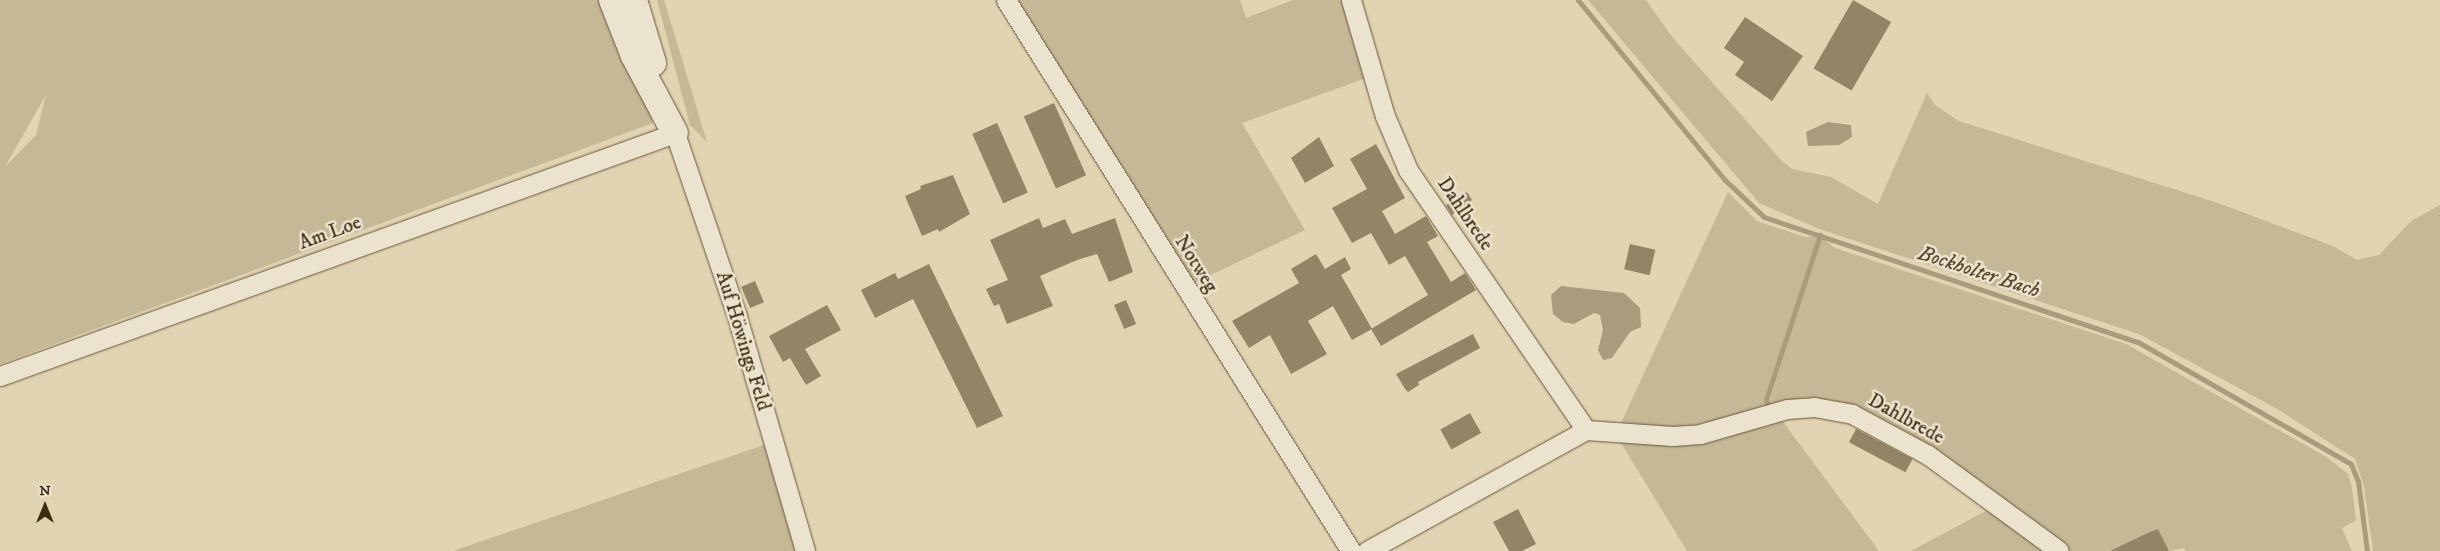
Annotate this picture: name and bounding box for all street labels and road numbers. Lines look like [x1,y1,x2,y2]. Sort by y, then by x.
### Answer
street label: Dahlbrede [1432,173,1498,255]
street label: Am Loe [296,211,364,255]
street label: Notweg [1169,231,1223,297]
street label: Auf Höwings Feld [710,268,776,414]
street label: Dahlbrede [1864,388,1948,450]

